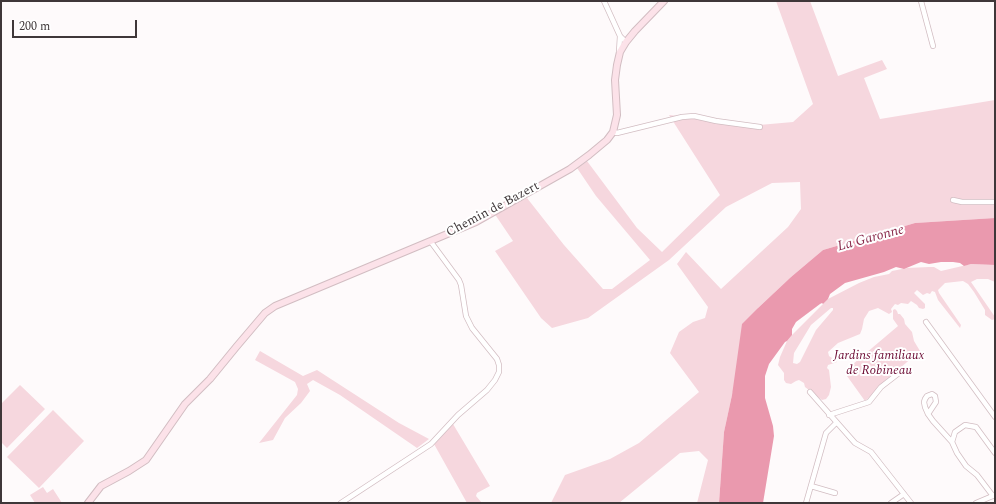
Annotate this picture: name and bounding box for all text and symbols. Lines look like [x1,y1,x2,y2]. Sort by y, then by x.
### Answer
scale bar [14,12,139,38]
text: 200 m [19,17,50,36]
street label: Chemin de Bazert [444,179,542,241]
water label: La Garonne [836,222,906,256]
park label: Jardins familiaux de Robineau [834,348,924,379]

